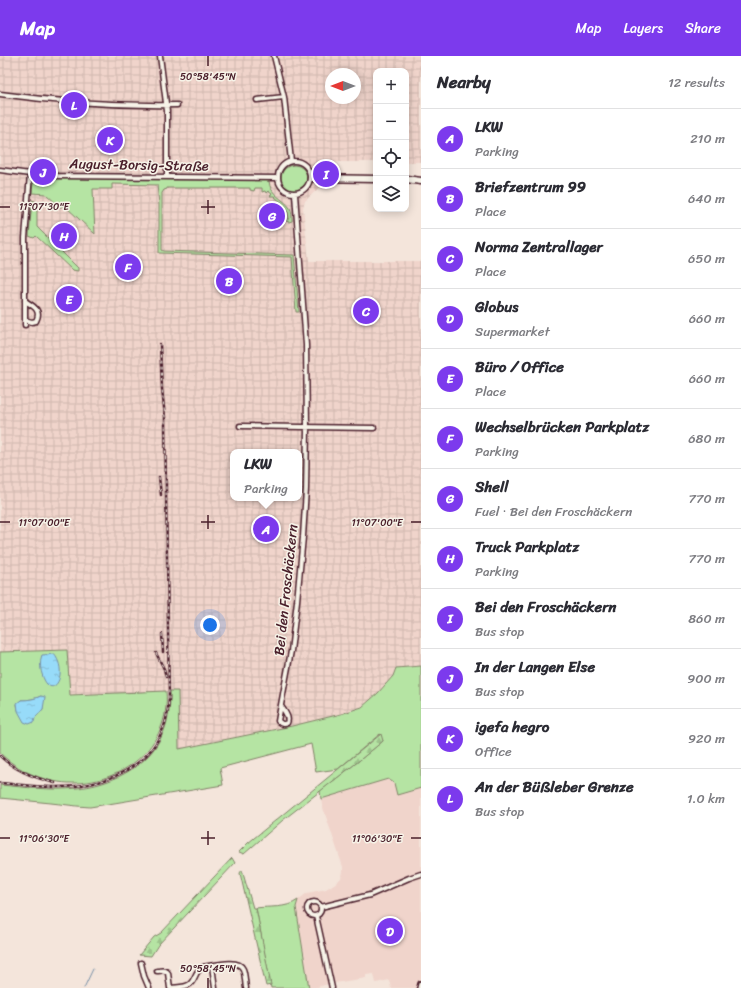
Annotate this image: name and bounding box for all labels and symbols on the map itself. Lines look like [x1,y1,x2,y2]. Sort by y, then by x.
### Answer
text: 50°58'45"N [180,68,236,86]
north arrow [325,68,361,104]
pin: L [61,90,87,120]
pin: K [97,125,123,155]
street label: August-Borsig-Straße [68,151,209,179]
pin: J [30,157,56,187]
pin: I [313,159,339,189]
text: 11°07'30"E [19,198,71,216]
pin: G [259,201,285,231]
pin: H [51,221,77,251]
pin: F [115,252,141,282]
pin: B [216,266,242,296]
pin: E [56,284,82,314]
pin: C [353,296,379,326]
text: 11°07'00"E [19,514,71,532]
pin: A [253,514,279,544]
text: 11°07'00"E [352,514,404,532]
street label: Bei den Froschäckern [267,523,305,657]
your location [200,615,220,635]
text: 11°06'30"E [19,830,70,848]
text: 11°06'30"E [352,830,403,848]
pin: D [377,916,403,946]
text: 50°58'45"N [180,960,236,978]

